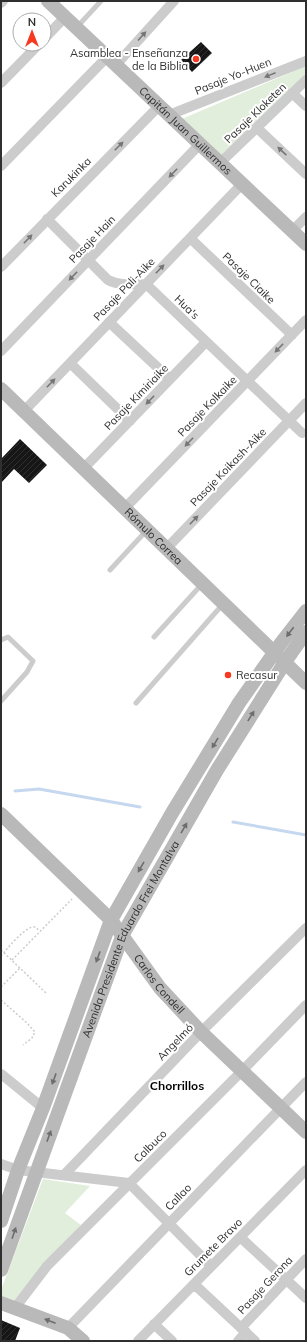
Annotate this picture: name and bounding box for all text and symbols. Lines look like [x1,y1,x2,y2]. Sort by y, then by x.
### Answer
north arrow [12,12,52,52]
text: N [28,15,36,29]
one-way arrow [137,31,147,41]
place label: Asamblea - Enseñanza de la Biblia [70,46,188,73]
marker: Asamblea - Enseñanza de la Biblia [191,54,201,64]
street label: Pasaje Yo-Huen [193,54,273,98]
one-way arrow [263,72,275,78]
street label: Pasaje Kloketen [221,80,289,146]
street label: Capitán Juan Guillermos [136,83,235,178]
one-way arrow [114,141,124,151]
one-way arrow [276,146,287,155]
street label: Karukinka [48,154,94,200]
one-way arrow [169,167,178,178]
street label: Pasaje Hain [66,212,118,266]
one-way arrow [23,234,33,244]
street label: Pasaje Ciaike [220,249,278,307]
street label: Pasaje Pali-Aike [90,254,158,324]
one-way arrow [156,264,165,274]
one-way arrow [69,271,78,281]
street label: Hua's [172,292,202,322]
one-way arrow [274,343,284,353]
street label: Pasaje Kimiriaike [101,361,171,433]
street label: Pasaje Kolkaike [174,373,240,439]
one-way arrow [46,378,55,387]
one-way arrow [145,395,155,405]
street label: Pasaje Koikash-Aike [187,425,269,509]
one-way arrow [184,437,194,447]
street label: Rómulo Correa [122,505,186,567]
one-way arrow [189,515,199,525]
one-way arrow [286,626,294,637]
place label: Recasur [236,668,277,682]
marker: Recasur [223,670,233,680]
one-way arrow [247,710,254,722]
one-way arrow [211,737,218,749]
one-way arrow [180,822,187,834]
street label: Avenida Presidente Eduardo Frei Montalva [79,838,182,1039]
one-way arrow [138,861,145,873]
one-way arrow [95,951,101,963]
street label: Carlos Condell [131,951,188,1017]
street label: Angelmó [154,1021,196,1063]
one-way arrow [50,1073,56,1085]
district label: Chorrillos [150,1078,204,1093]
street label: Calbuco [131,1127,169,1165]
one-way arrow [46,1129,52,1141]
street label: Callao [162,1181,194,1213]
street label: Grumete Bravo [181,1215,245,1279]
one-way arrow [11,1226,17,1238]
street label: Pasaje Gerona [235,1253,295,1317]
one-way arrow [44,1318,56,1324]

